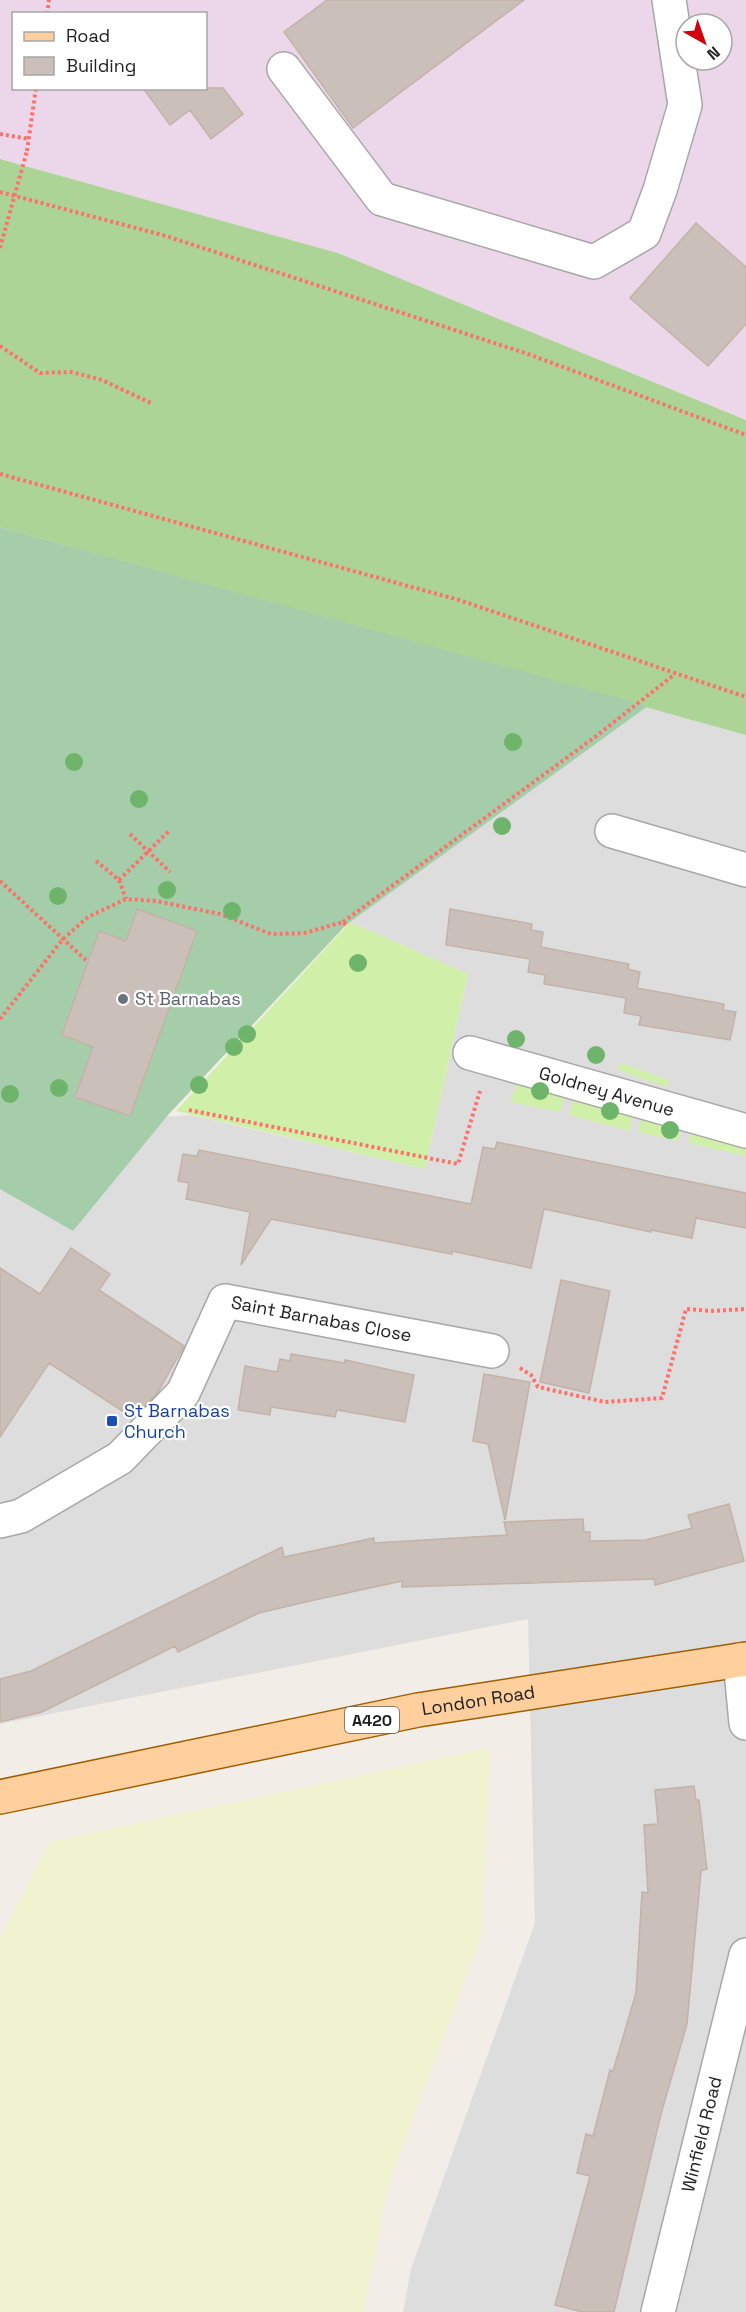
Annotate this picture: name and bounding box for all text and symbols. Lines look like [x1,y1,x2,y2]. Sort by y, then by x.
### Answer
legend [12,12,207,90]
north arrow [674,12,734,72]
text: Road [66,24,110,47]
text: N [702,42,724,65]
text: Building [66,54,136,77]
place label: St Barnabas [135,987,241,1010]
marker: St Barnabas [116,992,130,1006]
street label: Goldney Avenue [536,1061,677,1121]
street label: Saint Barnabas Close [229,1290,414,1347]
place label: St Barnabas Church [124,1399,230,1443]
marker: St Barnabas Church [105,1414,119,1428]
street label: London Road [420,1680,537,1720]
road number: A420 [345,1707,399,1733]
street label: Winfield Road [676,2074,727,2194]

